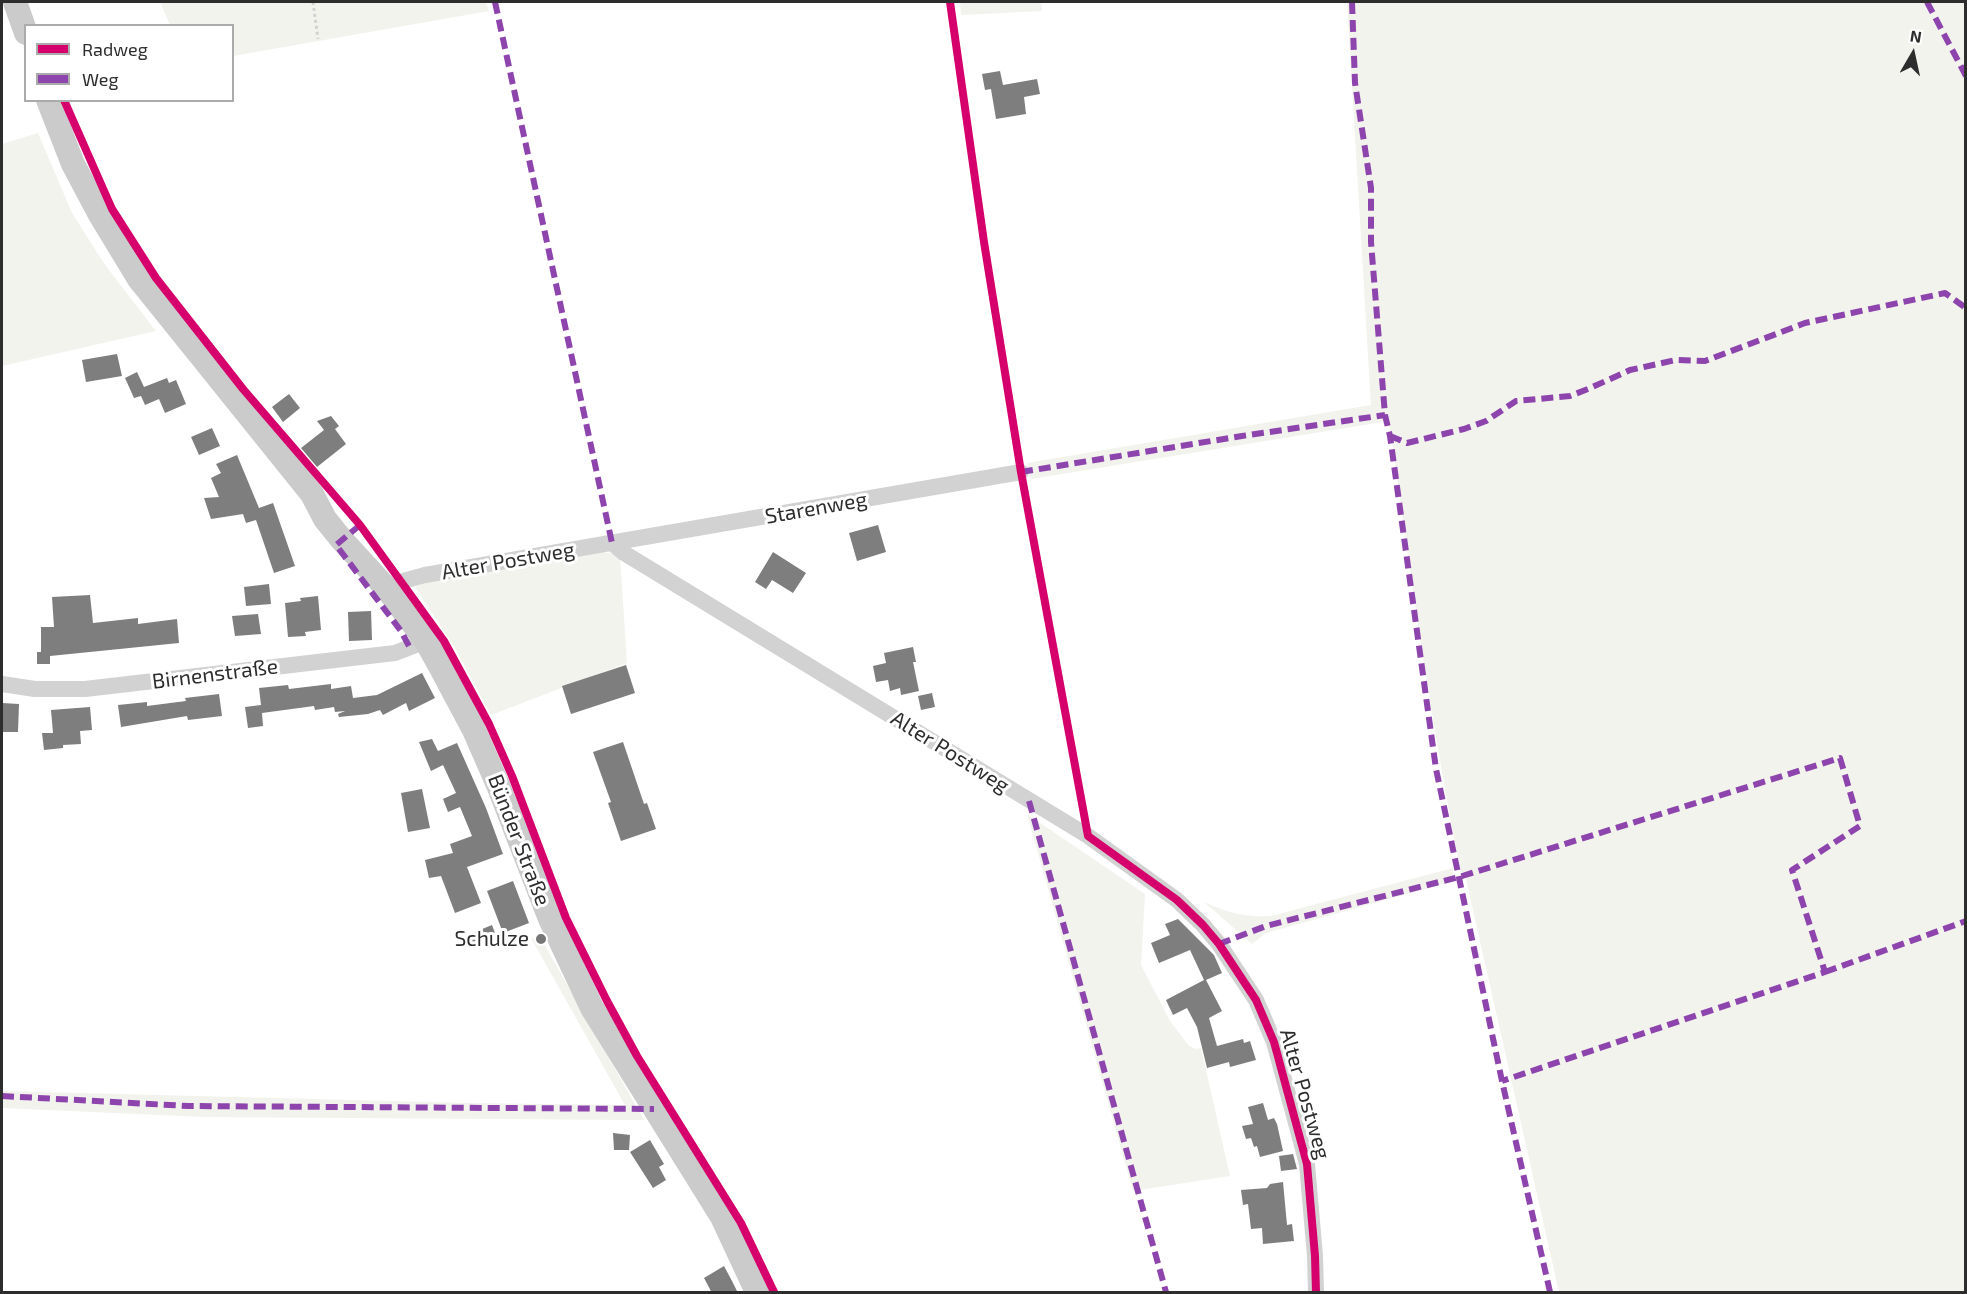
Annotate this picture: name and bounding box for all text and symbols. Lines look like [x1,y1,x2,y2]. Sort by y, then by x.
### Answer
legend [24,24,234,102]
north arrow [1883,24,1943,84]
text: N [1909,25,1923,46]
text: Radweg [82,38,148,60]
text: Weg [82,68,118,90]
street label: Starenweg [763,487,869,529]
street label: Alter Postweg [440,537,576,585]
street label: Birnenstraße [151,654,279,694]
street label: Alter Postweg [886,706,1014,798]
street label: Bünder Straße [482,771,556,909]
place label: Schulze [455,926,529,952]
marker: Schulze [534,932,548,946]
street label: Alter Postweg [1274,1026,1336,1162]

